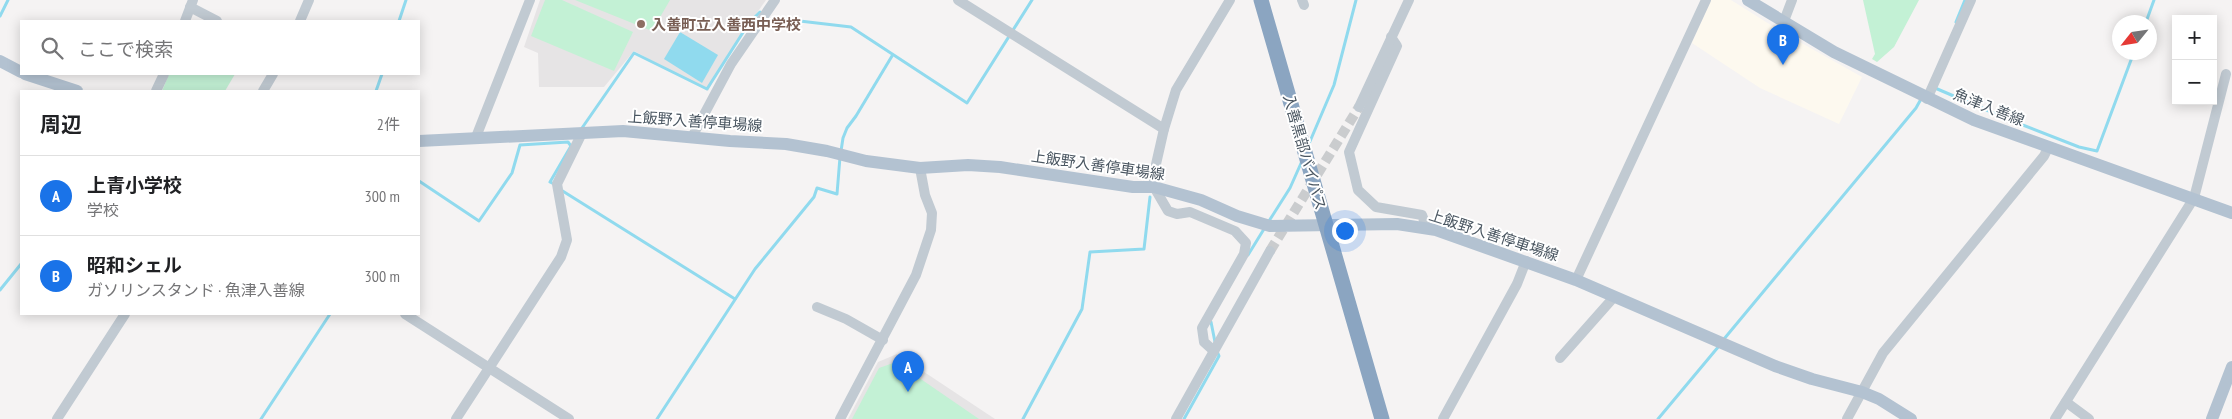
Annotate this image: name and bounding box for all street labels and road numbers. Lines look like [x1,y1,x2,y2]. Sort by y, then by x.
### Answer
street label: 魚津入善線 [1951,84,2027,130]
street label: 入善黒部バイパス [1279,92,1331,212]
street label: 上飯野入善停車場線 [627,107,763,135]
street label: 上飯野入善停車場線 [1030,146,1166,184]
street label: 上飯野入善停車場線 [1427,205,1561,265]

